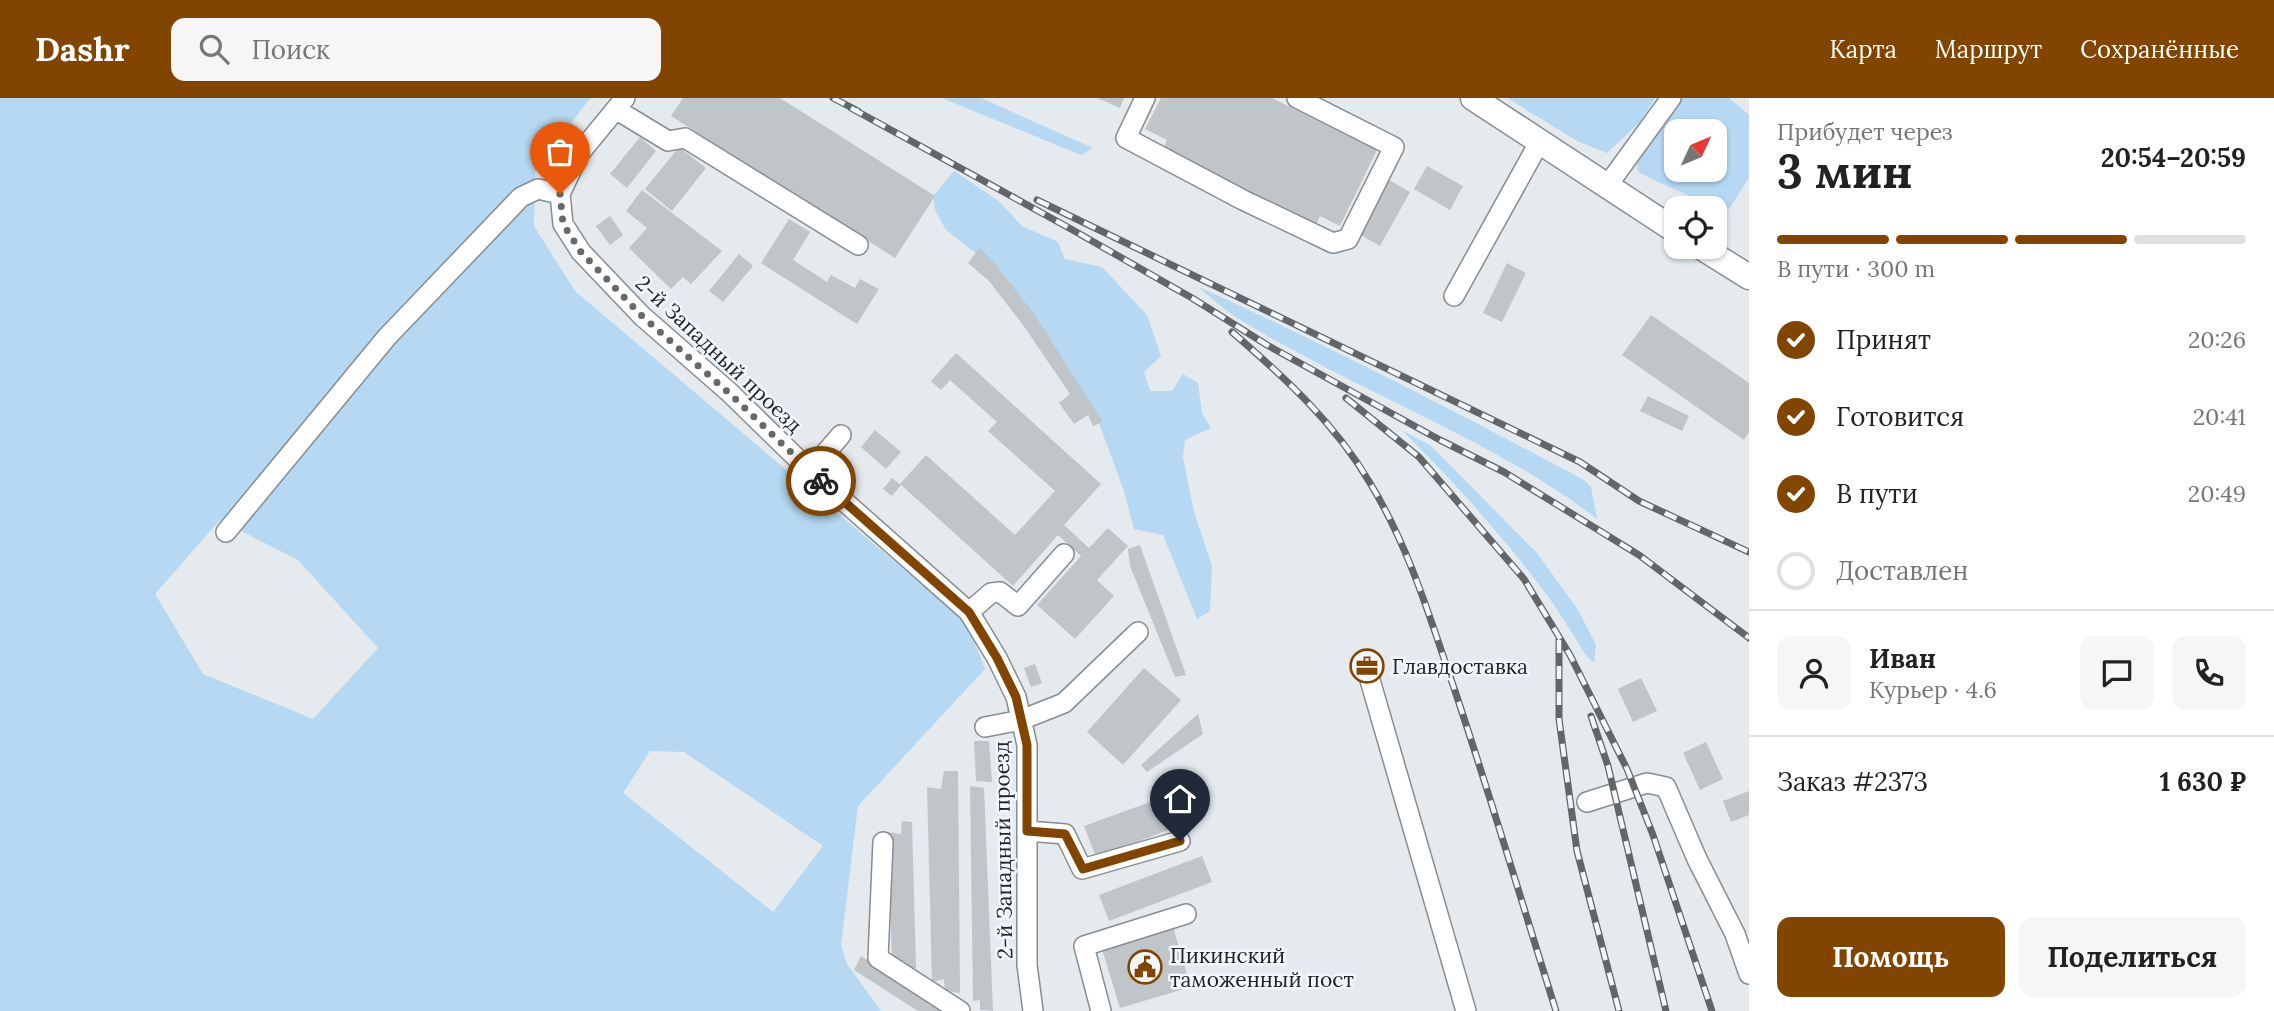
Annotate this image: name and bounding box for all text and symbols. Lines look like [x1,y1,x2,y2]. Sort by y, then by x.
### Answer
search box [171,18,661,81]
text: Dashr [35,28,129,70]
icon: search [195,30,233,68]
text: Поиск [251,33,330,66]
text: Карта [1829,34,1897,65]
text: Маршрут [1935,34,2042,65]
text: Сохранённые [2080,34,2239,65]
text: Прибудет через [1777,117,1953,146]
north arrow [1664,119,1727,182]
map controls [1664,119,1727,259]
pin [530,122,590,194]
icon: bag [541,133,579,171]
text: 20:54–20:59 [2101,141,2246,174]
text: 3 мин [1777,142,1913,201]
button: locate [1664,196,1727,259]
text: В пути · 300 m [1777,254,1935,283]
street label: 2-й Западный проезд [630,270,808,438]
icon: check [1777,321,1815,359]
text: Принят [1836,323,1931,356]
text: 20:26 [2188,325,2246,354]
icon: check [1777,398,1815,436]
text: Готовится [1836,400,1964,433]
text: 20:41 [2193,402,2246,431]
courier [786,446,856,516]
icon: bike [802,462,840,500]
icon: check [1777,475,1815,513]
text: В пути [1836,477,1918,510]
text: 20:49 [2188,479,2246,508]
text: Доставлен [1836,554,1969,587]
button: person [1777,636,1851,710]
button: chat [2080,636,2154,710]
button: phone [2172,636,2246,710]
text: Иван [1869,642,1936,675]
office icon: Главдоставка [1348,647,1386,685]
place label: Главдоставка [1392,653,1528,680]
text: Курьер · 4.6 [1869,675,1997,704]
street label: 2-й Западный проезд [988,741,1018,959]
text: Заказ #2373 [1777,765,1928,798]
text: 1 630 ₽ [2160,765,2246,798]
pin [1150,769,1210,841]
icon: home [1161,780,1199,818]
button: Помощь [1777,917,2005,997]
button: Поделиться [2019,917,2246,997]
place label: Пикинский таможенный пост [1170,942,1354,993]
public building icon: Пикинский таможенный пост [1126,948,1164,986]

